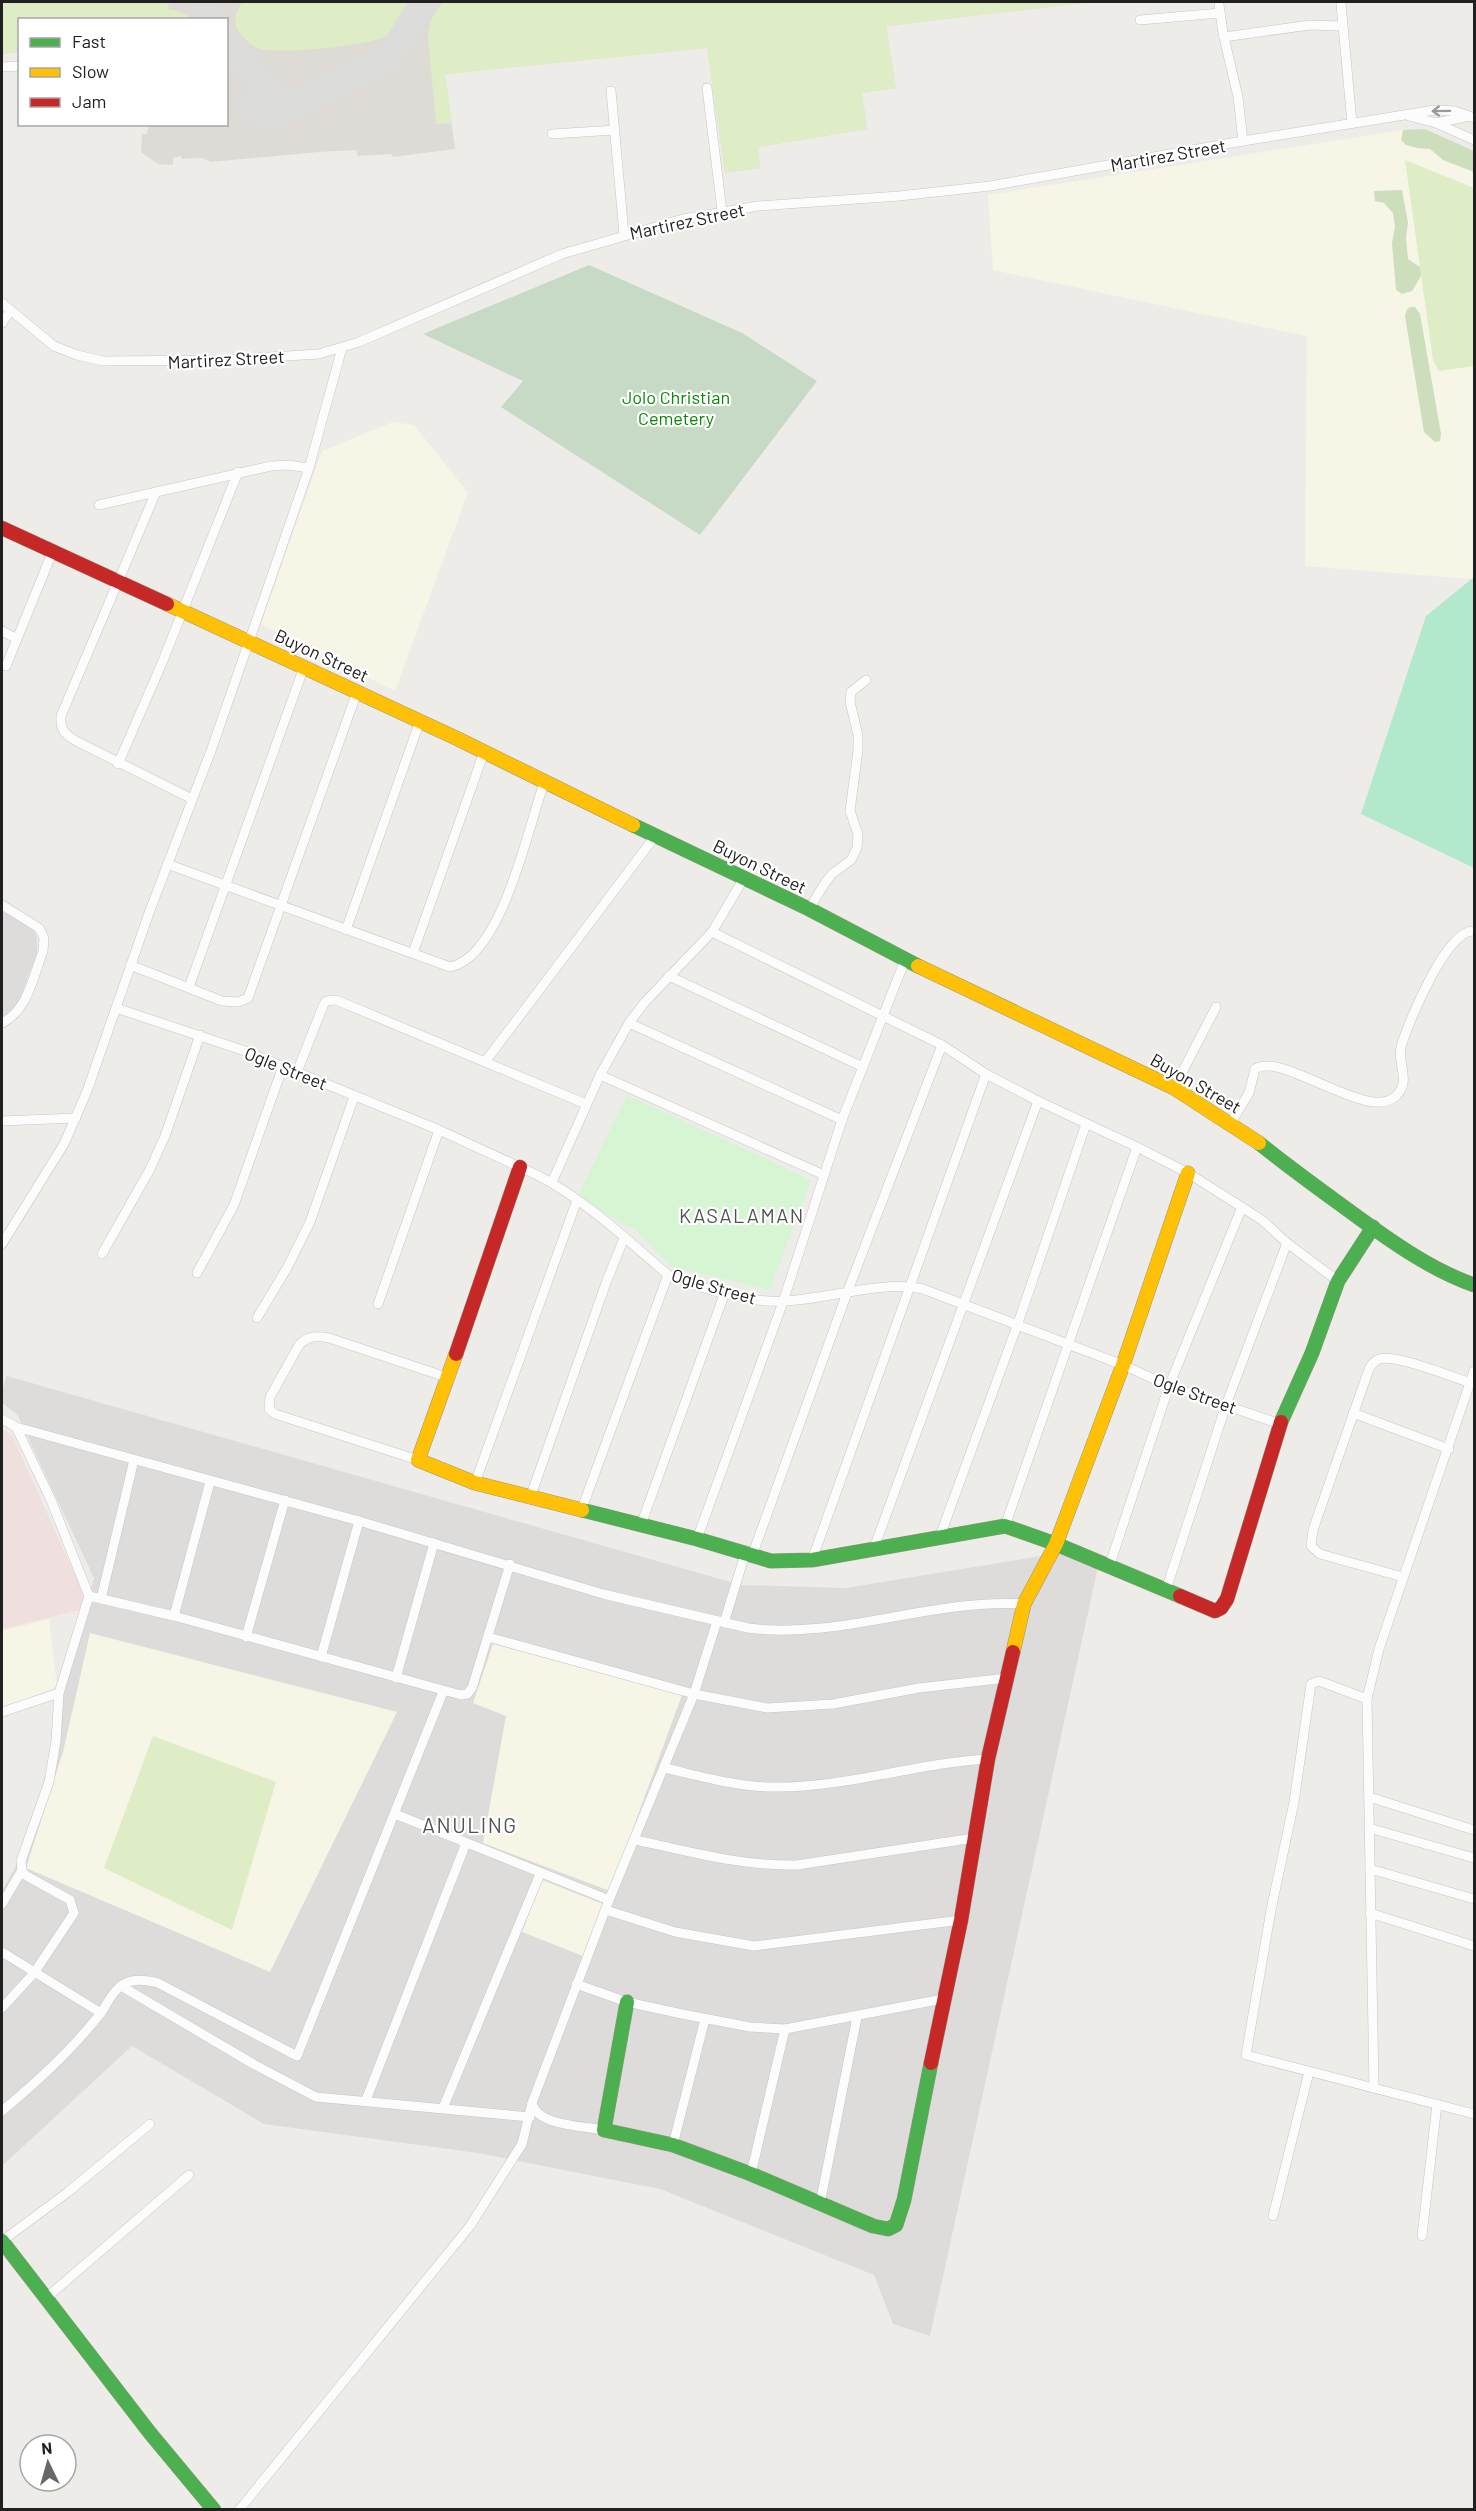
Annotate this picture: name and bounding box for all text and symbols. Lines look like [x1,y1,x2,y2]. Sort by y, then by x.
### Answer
legend [18,18,228,126]
text: Fast [72,30,106,52]
text: Slow [72,60,109,82]
text: Jam [72,90,106,112]
one-way arrow [1432,105,1451,117]
street label: Martirez Street [1109,134,1227,176]
street label: Martirez Street [628,198,746,244]
street label: Martirez Street [167,345,285,373]
park label: Jolo Christian Cemetery [622,386,730,429]
street label: Buyon Street [272,624,372,686]
street label: Buyon Street [710,834,810,898]
street label: Ogle Street [241,1041,331,1095]
street label: Buyon Street [1147,1048,1245,1118]
district label: KASALAMAN [679,1203,805,1227]
street label: Ogle Street [669,1263,759,1309]
street label: Ogle Street [1150,1368,1240,1418]
district label: ANULING [422,1812,518,1837]
north arrow [18,2433,78,2493]
text: N [41,2438,53,2457]

